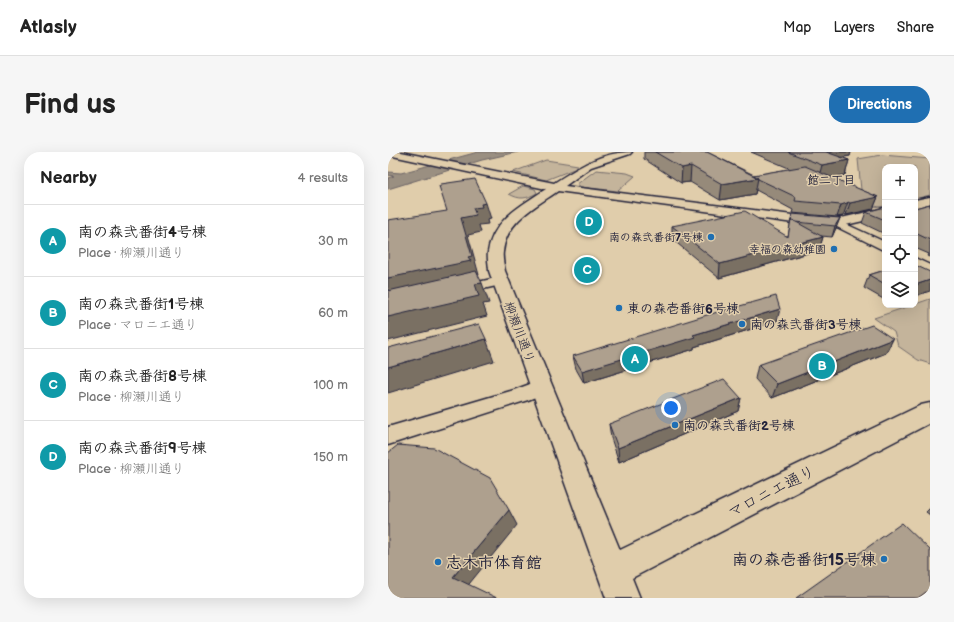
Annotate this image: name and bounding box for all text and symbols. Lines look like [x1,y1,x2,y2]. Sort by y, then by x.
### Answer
text: Atlasly [20,16,77,39]
text: Map [783,19,811,36]
text: Layers [833,19,875,36]
text: Share [897,19,934,36]
button: Directions [829,86,930,123]
text: Find us [24,88,116,121]
map controls [882,164,918,308]
button: + [882,164,918,200]
text: Nearby [40,168,97,188]
text: 4 results [298,170,348,186]
district label: 館二丁目 [807,173,855,188]
button: − [882,200,918,236]
pin: D [576,207,602,237]
text: 南の森弐番街4号棟 [78,223,207,242]
place label: 南の森弐番街7号棟 [609,231,704,244]
marker: 南の森弐番街7号棟 [706,232,716,242]
text: A [49,233,57,249]
text: 30 m [318,233,348,249]
button: locate [882,236,918,272]
place label: 幸福の森幼稚園 [749,243,826,256]
marker: 幸福の森幼稚園 [829,244,839,254]
text: Place · 柳瀬川通り [78,245,184,261]
pin: C [574,255,600,285]
button: layers [882,272,918,308]
text: 南の森弐番街1号棟 [78,295,204,314]
street label: 柳瀬川通り [500,299,538,366]
place label: 東の森壱番街6号棟 [627,301,739,317]
marker: 東の森壱番街6号棟 [614,303,624,313]
text: B [48,305,58,321]
text: 60 m [318,305,348,321]
text: Place · マロニエ通り [78,317,197,333]
place label: 南の森弐番街3号棟 [750,317,862,333]
marker: 南の森弐番街3号棟 [737,319,747,329]
pin: A [622,344,648,374]
pin: B [809,351,835,381]
text: 南の森弐番街8号棟 [78,367,207,386]
text: C [48,377,58,393]
text: 100 m [313,377,348,393]
text: Place · 柳瀬川通り [78,389,184,405]
your location [661,398,681,418]
place label: 南の森弐番街2号棟 [683,418,795,434]
marker: 南の森弐番街2号棟 [670,420,680,430]
text: 南の森弐番街9号棟 [78,439,207,458]
text: D [48,449,58,465]
text: 150 m [314,449,348,465]
text: Place · 柳瀬川通り [78,461,184,477]
street label: マロニエ通り [725,462,819,523]
place label: 南の森壱番街15号棟 [732,551,877,570]
place label: 志木市体育館 [446,554,542,573]
marker: 南の森壱番街15号棟 [879,554,889,564]
marker: 志木市体育館 [433,557,443,567]

